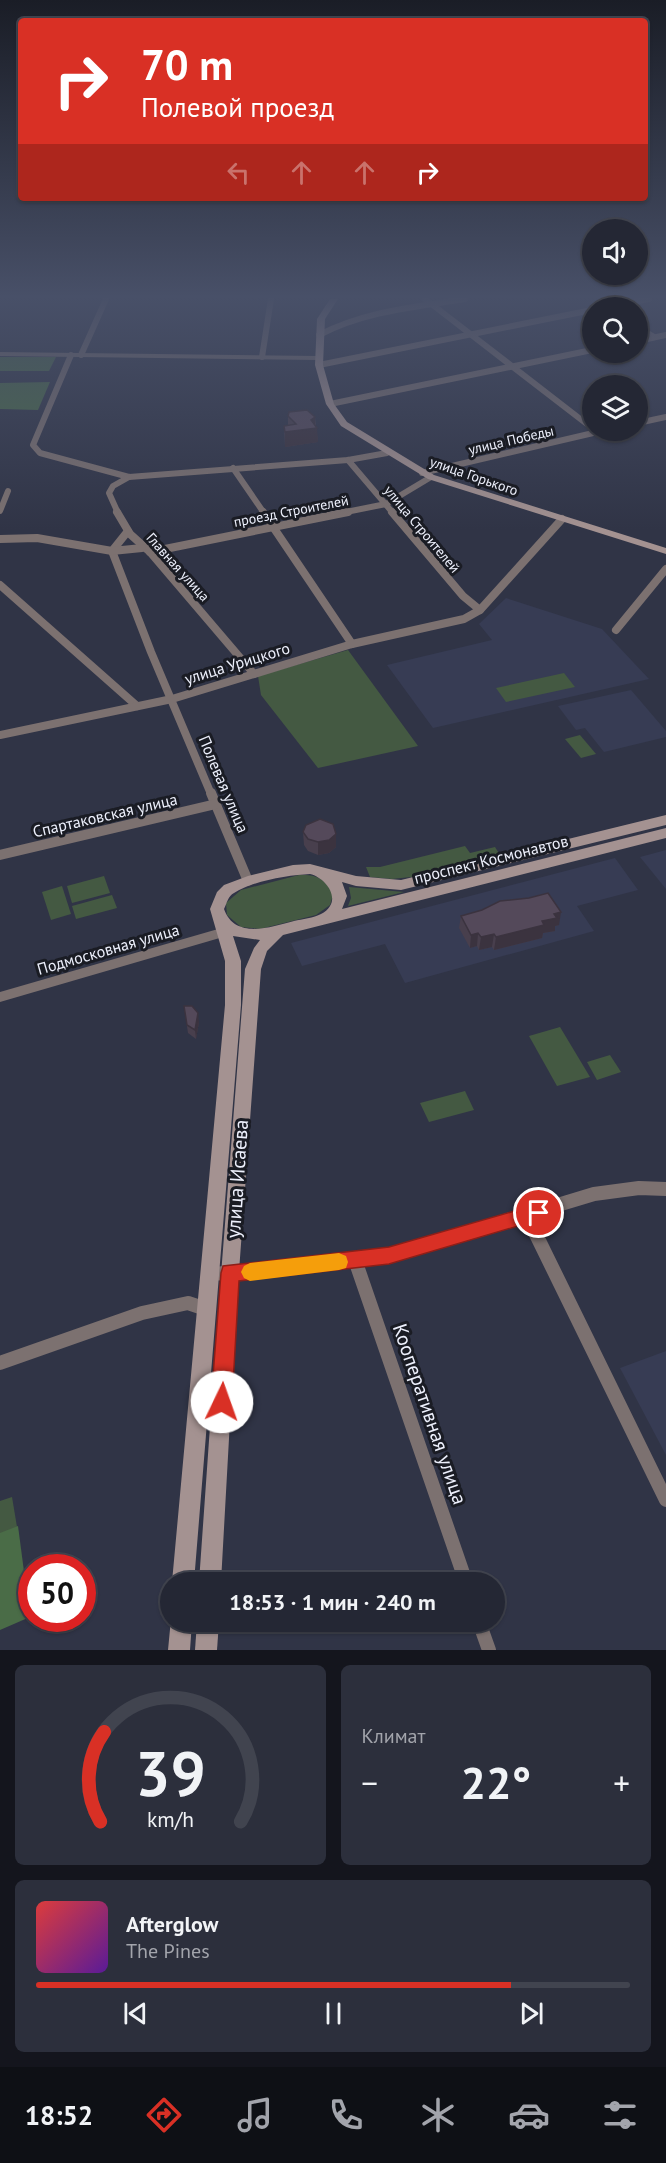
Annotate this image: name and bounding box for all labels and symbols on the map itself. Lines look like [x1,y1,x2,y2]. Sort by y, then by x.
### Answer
street label: улица Победы [466,421,556,459]
street label: улица Горького [428,453,520,499]
street label: улица Строителей [380,482,464,576]
street label: проезд Строителей [232,491,350,531]
street label: Главная улица [142,529,214,605]
street label: улица Урицкого [182,638,292,688]
street label: Полевая улица [195,732,253,836]
street label: Спартаковская улица [31,789,179,841]
street label: проспект Космонавтов [412,830,570,888]
street label: Подмосковная улица [35,919,181,979]
street label: улица Исаева [220,1119,254,1239]
pin [513,1187,564,1238]
street label: Кооперативная улица [387,1320,473,1508]
position arrow [190,1370,254,1434]
speed limit sign: 50 [18,1554,96,1632]

